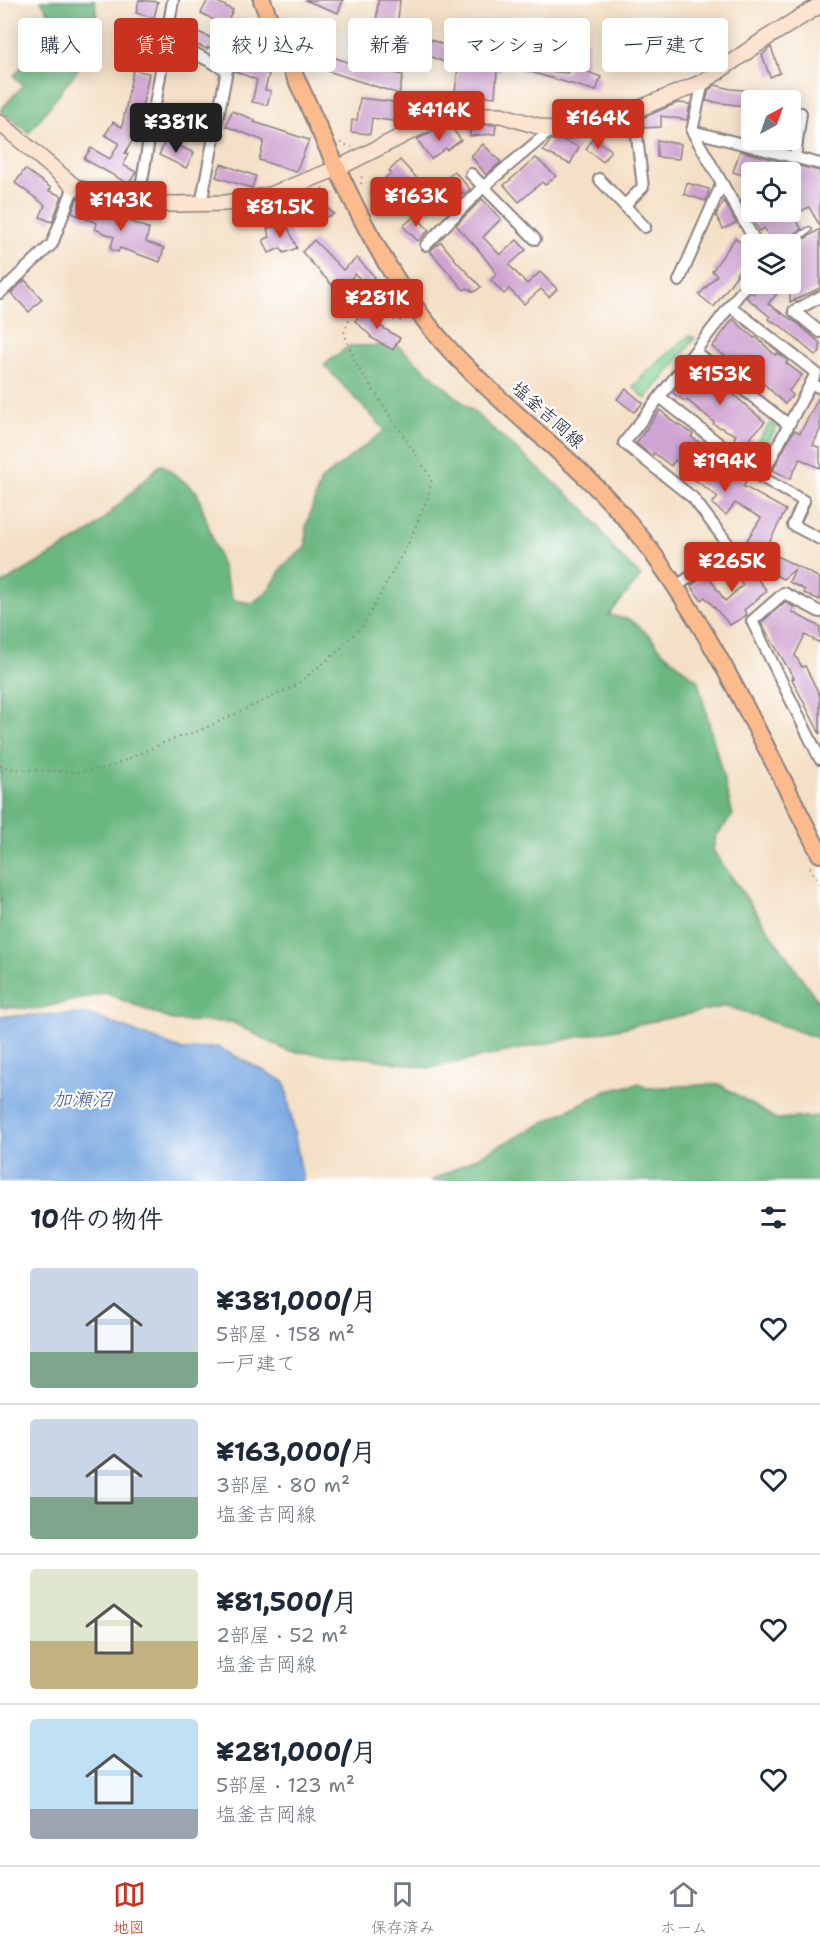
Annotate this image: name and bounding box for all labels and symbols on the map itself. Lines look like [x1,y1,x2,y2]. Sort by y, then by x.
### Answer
north arrow [741,90,801,150]
pin: ¥414K [397,91,481,142]
pin: ¥164K [556,99,640,150]
pin: ¥381K [134,103,218,154]
pin: ¥163K [374,177,458,228]
pin: ¥143K [79,181,163,232]
pin: ¥81.5K [231,188,329,239]
pin: ¥281K [335,279,419,330]
pin: ¥153K [678,355,762,406]
street label: 塩釜吉岡線 [507,376,589,454]
pin: ¥194K [683,442,767,493]
pin: ¥265K [690,542,774,593]
water label: 加瀬沼 [52,1086,114,1112]

